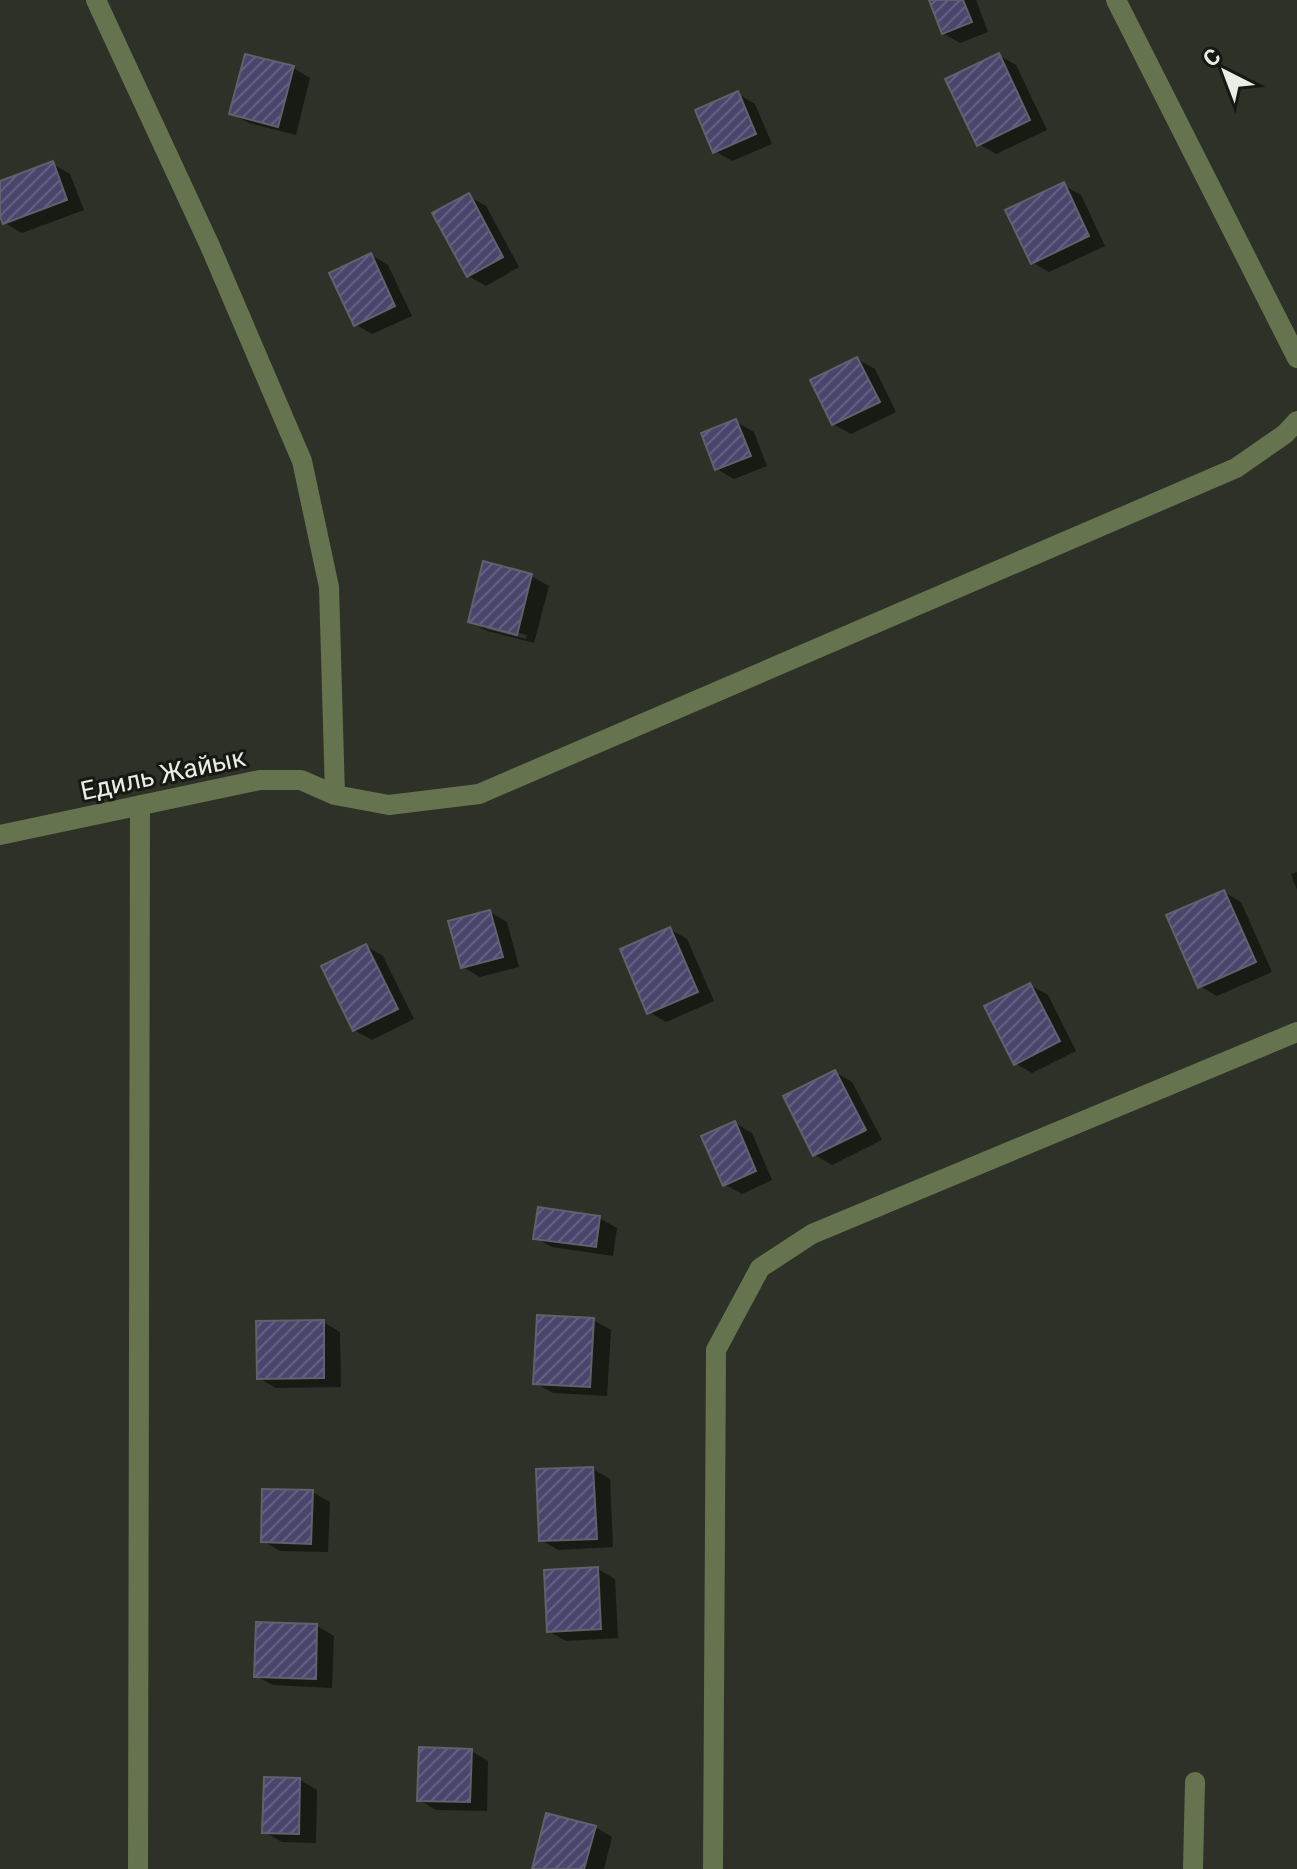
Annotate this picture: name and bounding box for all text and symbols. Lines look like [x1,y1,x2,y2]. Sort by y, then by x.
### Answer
north arrow [1185,32,1265,112]
text: С [1198,43,1226,72]
street label: Едиль Жайык [78,742,248,806]

